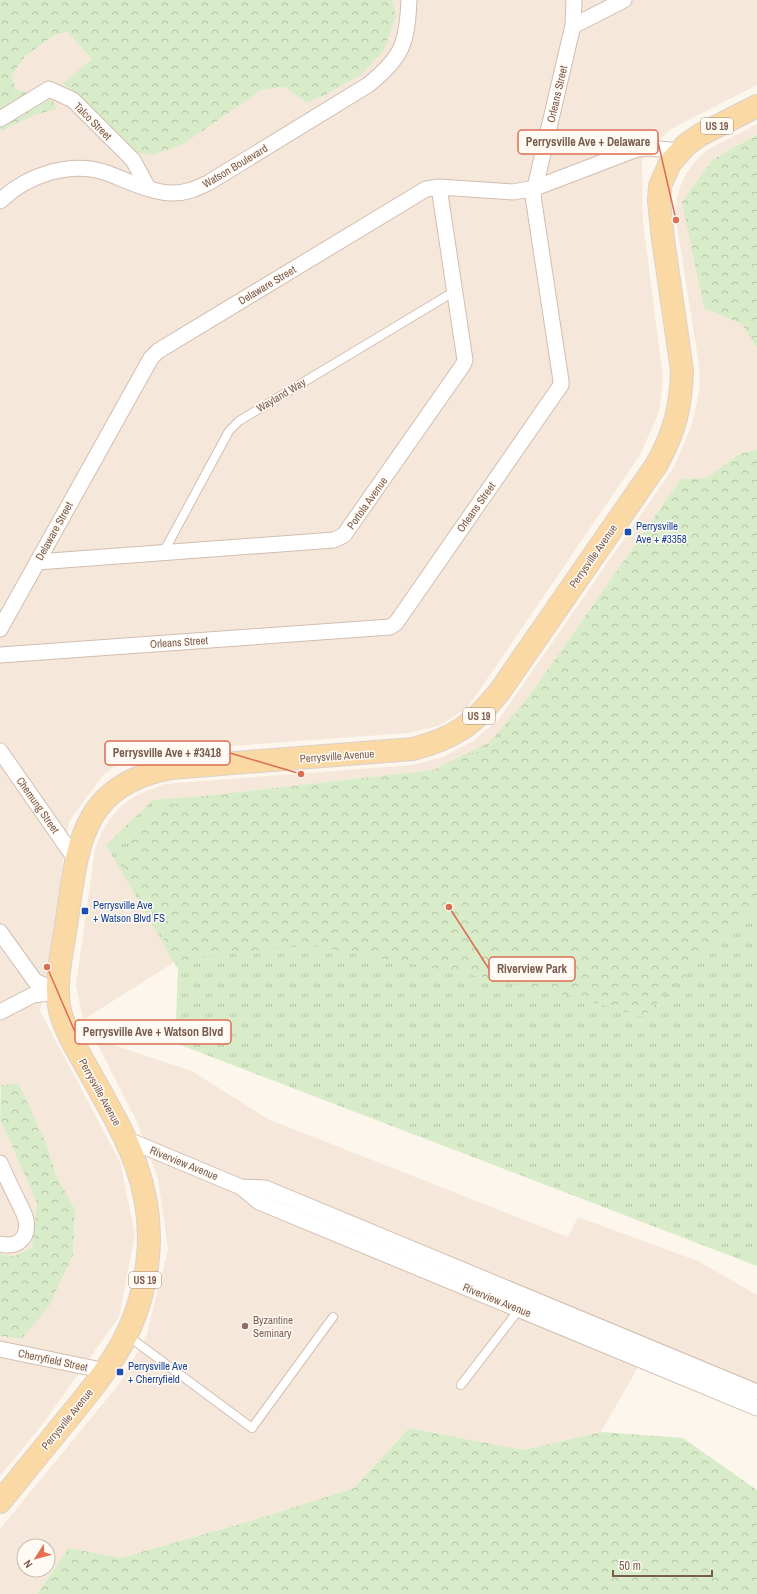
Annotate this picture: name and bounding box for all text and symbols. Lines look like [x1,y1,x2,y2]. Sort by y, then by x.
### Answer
street label: Orleans Street [544,64,570,124]
street label: Talco Street [71,99,115,143]
road number: US 19 [701,118,733,134]
callout: Perrysville Ave + Delaware [518,130,658,154]
text: Perrysville Ave + Delaware [526,134,651,150]
street label: Watson Boulevard [200,141,270,191]
street label: Delaware Street [236,262,299,308]
street label: Wayland Way [254,375,309,415]
street label: Portola Avenue [344,474,390,532]
street label: Orleans Street [454,479,499,535]
street label: Delaware Street [32,499,76,563]
place label: Perrysville Ave + #3358 [635,519,687,546]
street label: Perrysville Avenue [566,521,620,591]
marker: Perrysville Ave + #3358 [623,527,633,537]
street label: Orleans Street [149,633,209,651]
road number: US 19 [463,708,495,724]
callout: Perrysville Ave + #3418 [105,741,230,765]
text: Perrysville Ave + #3418 [113,745,222,761]
street label: Perrysville Avenue [299,746,375,766]
street label: Chemung Street [13,774,63,836]
place label: Perrysville Ave + Watson Blvd FS [93,898,165,925]
marker: Perrysville Ave + Watson Blvd FS [80,906,90,916]
callout: Riverview Park [489,957,575,981]
text: Riverview Park [497,961,568,977]
callout: Perrysville Ave + Watson Blvd [75,1020,231,1044]
text: Perrysville Ave + Watson Blvd [83,1024,223,1040]
street label: Perrysville Avenue [76,1056,124,1128]
street label: Riverview Avenue [148,1143,220,1183]
road number: US 19 [129,1272,161,1288]
street label: Riverview Avenue [461,1280,533,1320]
place label: Byzantine Seminary [253,1313,293,1340]
marker: Byzantine Seminary [240,1321,250,1331]
street label: Cherryfield Street [17,1346,90,1374]
place label: Perrysville Ave + Cherryfield [128,1359,188,1386]
marker: Perrysville Ave + Cherryfield [115,1367,125,1377]
street label: Perrysville Avenue [38,1386,96,1452]
north arrow [16,1538,56,1578]
scale bar [613,1552,712,1578]
text: N [20,1557,35,1571]
text: 50 m [619,1558,641,1574]

